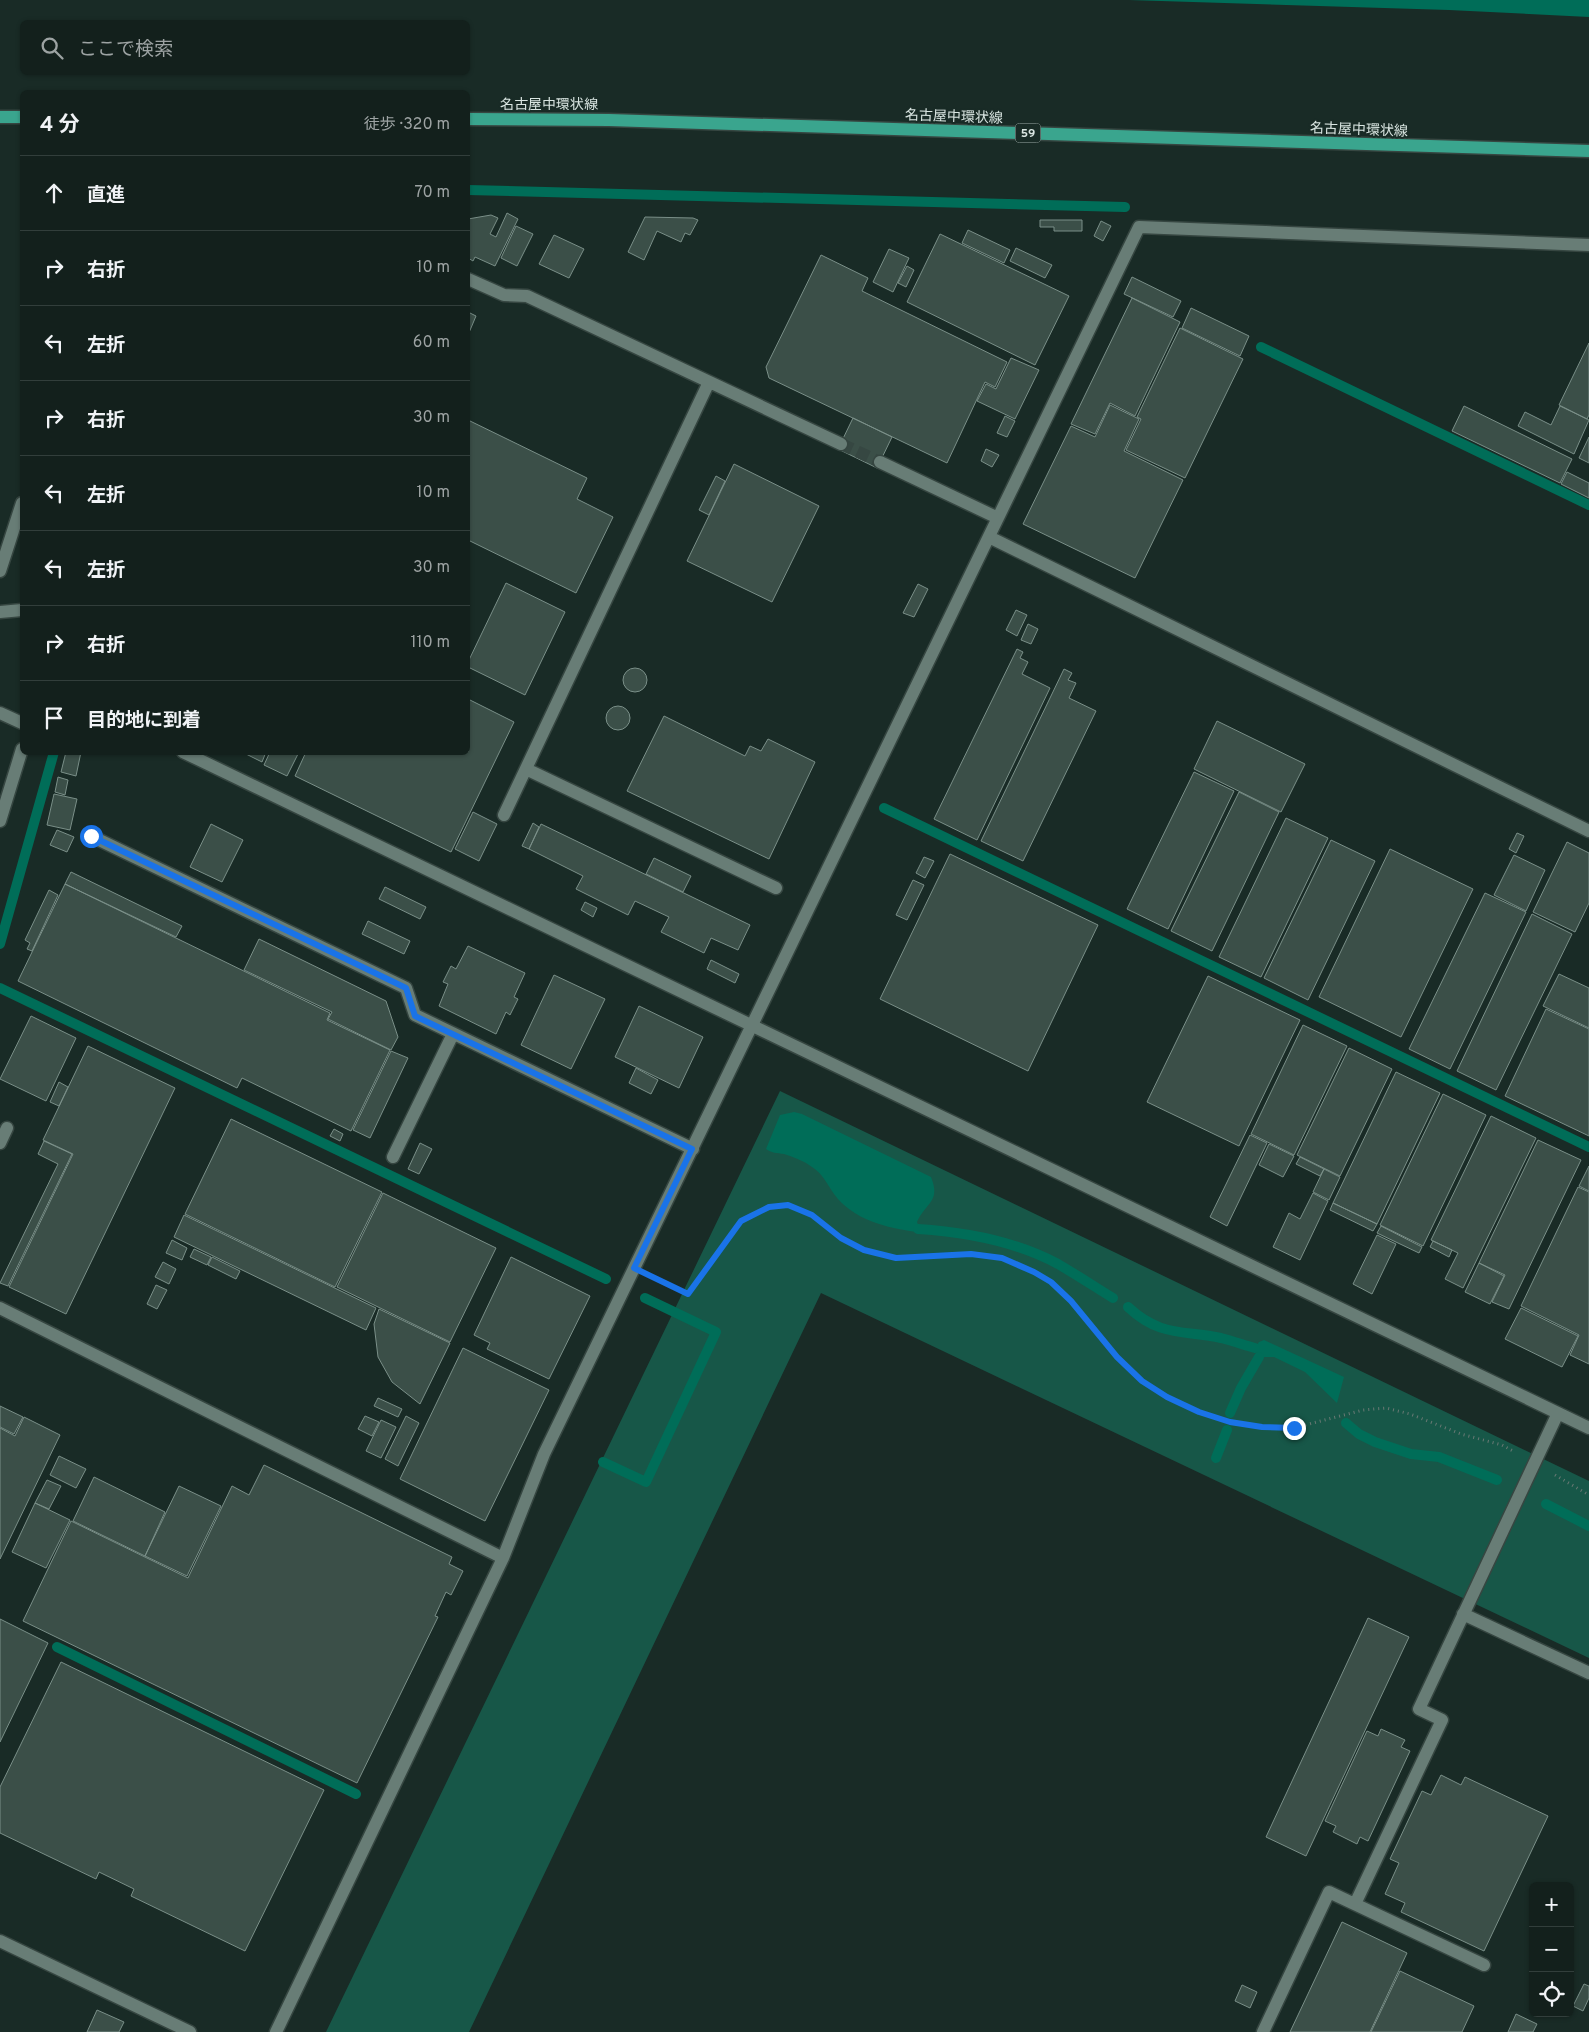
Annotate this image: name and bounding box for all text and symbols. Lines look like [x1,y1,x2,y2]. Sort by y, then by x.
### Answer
search box [20,20,470,75]
icon: search [38,34,66,62]
text: ここで検索 [78,38,173,62]
street label: 名古屋中環状線 [500,96,598,114]
street label: 名古屋中環状線 [905,106,1003,128]
text: 4 分 [40,112,80,139]
text: 徒歩 · 320 m [364,115,450,135]
street label: 名古屋中環状線 [1310,119,1408,141]
road number: 59 [1016,124,1040,142]
icon: ahead [40,179,68,207]
text: 70 m [415,183,450,203]
text: 直進 [87,184,125,208]
icon: right [40,254,68,282]
text: 10 m [416,258,450,278]
text: 右折 [87,259,125,283]
icon: left [40,329,68,357]
text: 60 m [413,333,450,353]
text: 左折 [87,334,125,358]
icon: right [40,404,68,432]
text: 30 m [413,408,450,428]
text: 右折 [87,409,125,433]
icon: left [40,479,68,507]
text: 10 m [416,483,450,503]
text: 左折 [87,484,125,508]
icon: left [40,554,68,582]
text: 30 m [413,558,450,578]
text: 左折 [87,559,125,583]
icon: right [40,629,68,657]
text: 110 m [410,633,450,653]
text: 右折 [87,634,125,658]
icon: arrive [40,704,68,732]
text: 目的地に到着 [87,709,201,733]
route start [80,825,103,848]
route end [1283,1417,1306,1440]
map controls [1529,1882,1574,2017]
button: + [1529,1882,1574,1927]
button: − [1529,1927,1574,1972]
button: locate [1529,1972,1574,2017]

